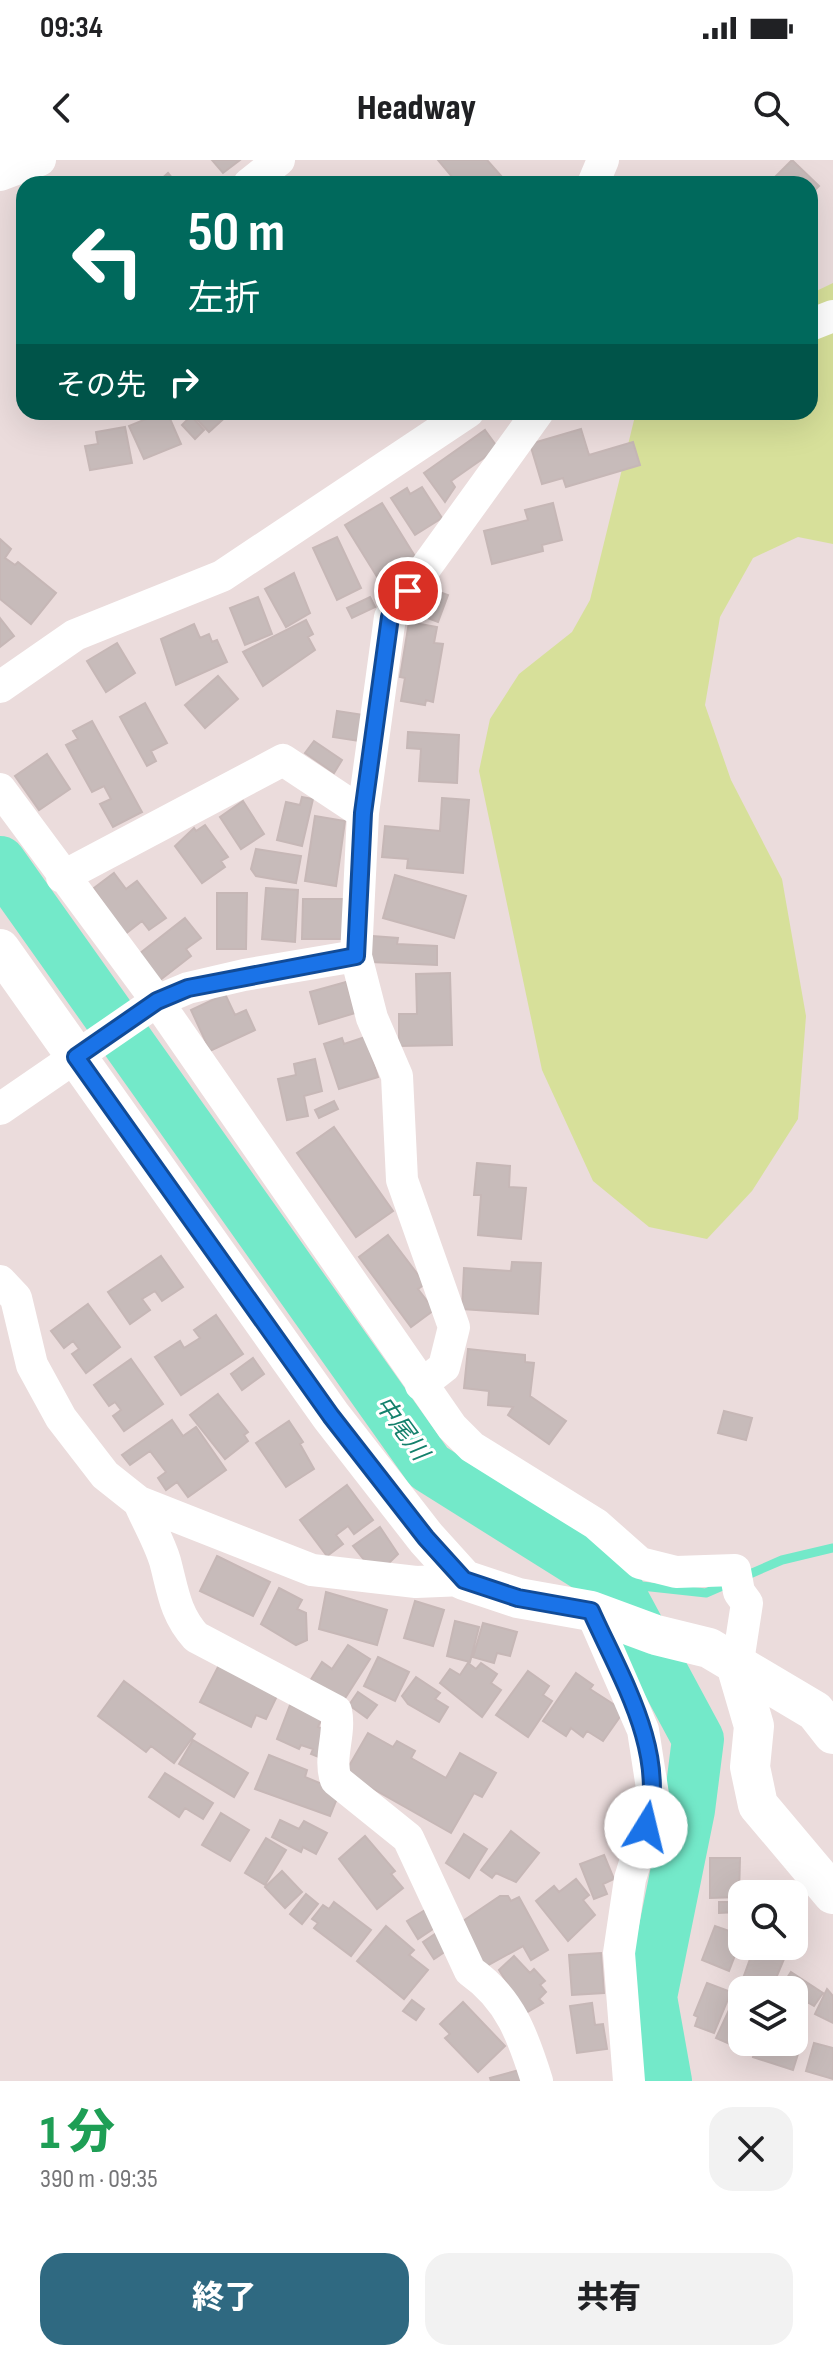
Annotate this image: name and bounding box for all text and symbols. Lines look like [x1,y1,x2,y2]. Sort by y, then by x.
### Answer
text: 09:34 [40,10,103,46]
icon: back [40,86,84,130]
icon: search [749,86,793,130]
text: Headway [357,87,476,130]
text: 50 m [188,200,285,267]
icon: left [56,208,160,312]
text: 左折 [188,278,260,321]
icon: right [162,360,206,404]
text: その先 [56,368,146,404]
pin [374,557,442,625]
icon: arrive [386,569,430,613]
water label: 中尾川 [369,1391,436,1468]
position arrow [604,1785,688,1869]
map controls [728,1880,808,2056]
button: search [728,1880,808,1960]
button: layers [728,1976,808,2056]
text: 1 分 [40,2105,115,2162]
button: close [709,2107,793,2191]
text: 390 m · 09:35 [40,2164,158,2195]
button: 終了 [40,2253,409,2345]
button: 共有 [425,2253,793,2345]

